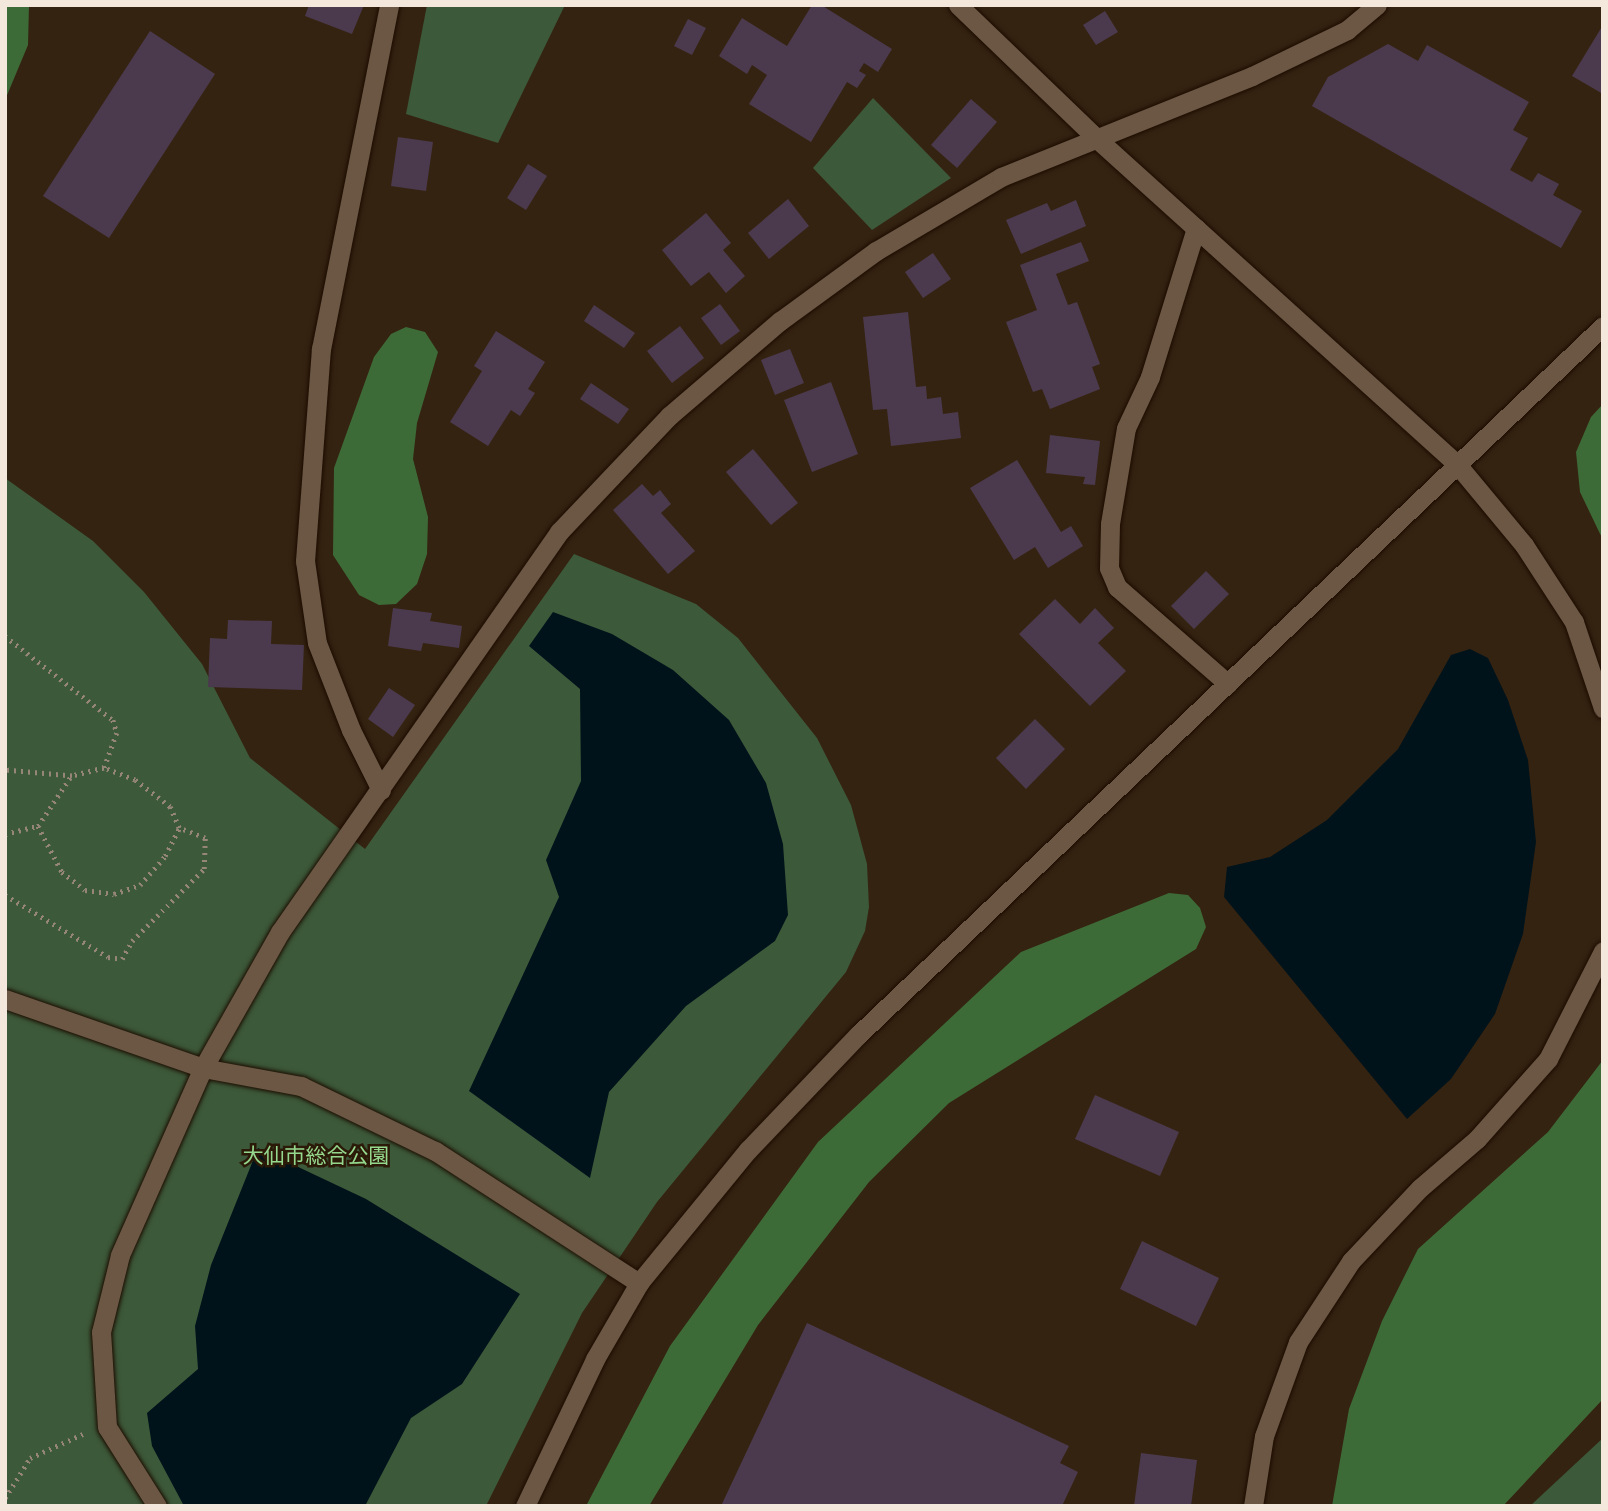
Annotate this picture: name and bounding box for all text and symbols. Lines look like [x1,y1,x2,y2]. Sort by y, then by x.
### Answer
park label: 大仙市総合公園 [243,1143,389,1169]

